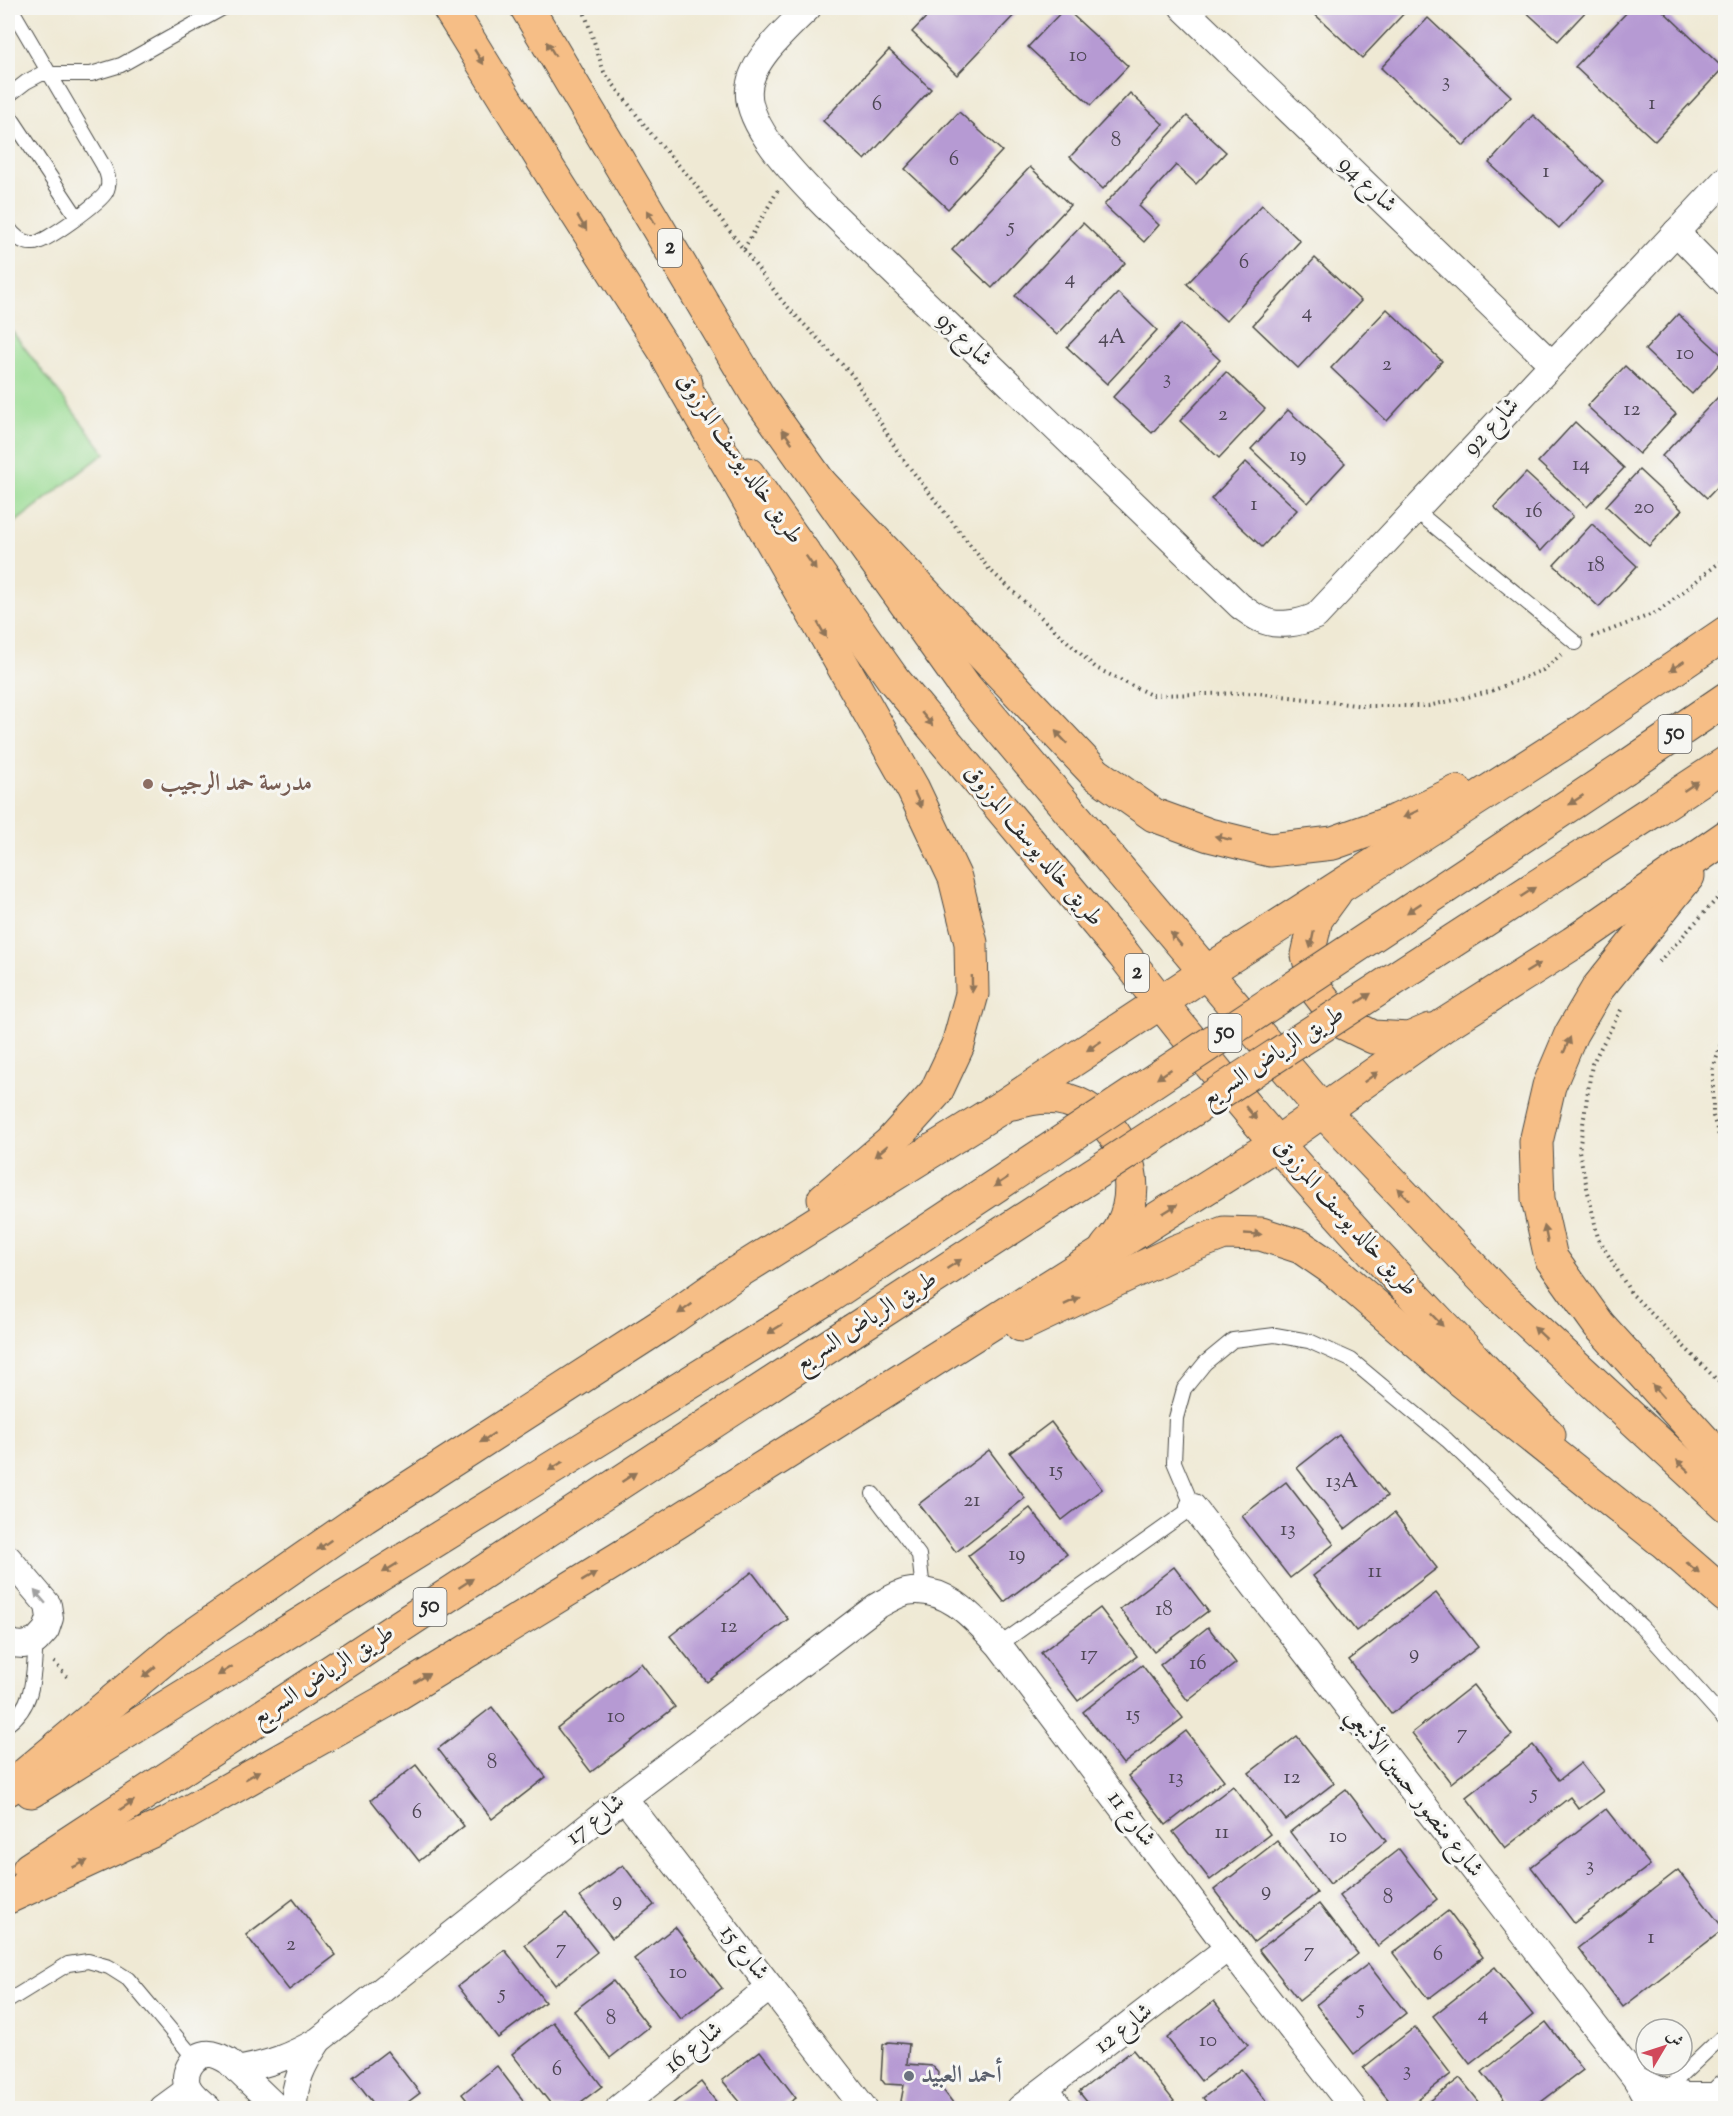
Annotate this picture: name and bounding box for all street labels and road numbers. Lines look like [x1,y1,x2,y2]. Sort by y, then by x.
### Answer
street label: شارع 94 [1329,148,1404,222]
road number: 2 [658,229,682,267]
street label: شارع 95 [927,305,1000,376]
street label: طريق خالد يوسف المرزوق [667,366,811,552]
street label: شارع 92 [1456,390,1529,465]
road number: 50 [1658,715,1692,753]
street label: طريق خالد يوسف المرزوق [955,757,1111,935]
road number: 2 [1125,954,1149,992]
street label: طريق الرياض السريع [1195,998,1353,1119]
road number: 50 [1208,1014,1242,1052]
street label: طريق خالد يوسف المرزوق [1265,1131,1425,1305]
street label: طريق الرياض السريع [788,1263,946,1384]
road number: 50 [414,1588,446,1626]
street label: طريق الرياض السريع [245,1617,403,1738]
street label: شارع منصور حسين الأنبعي [1334,1700,1492,1887]
street label: شارع 11 [1098,1784,1164,1855]
street label: شارع 17 [559,1786,633,1855]
street label: شارع 15 [710,1918,777,1989]
street label: شارع 12 [1087,1995,1161,2064]
street label: شارع 16 [657,2014,731,2083]

